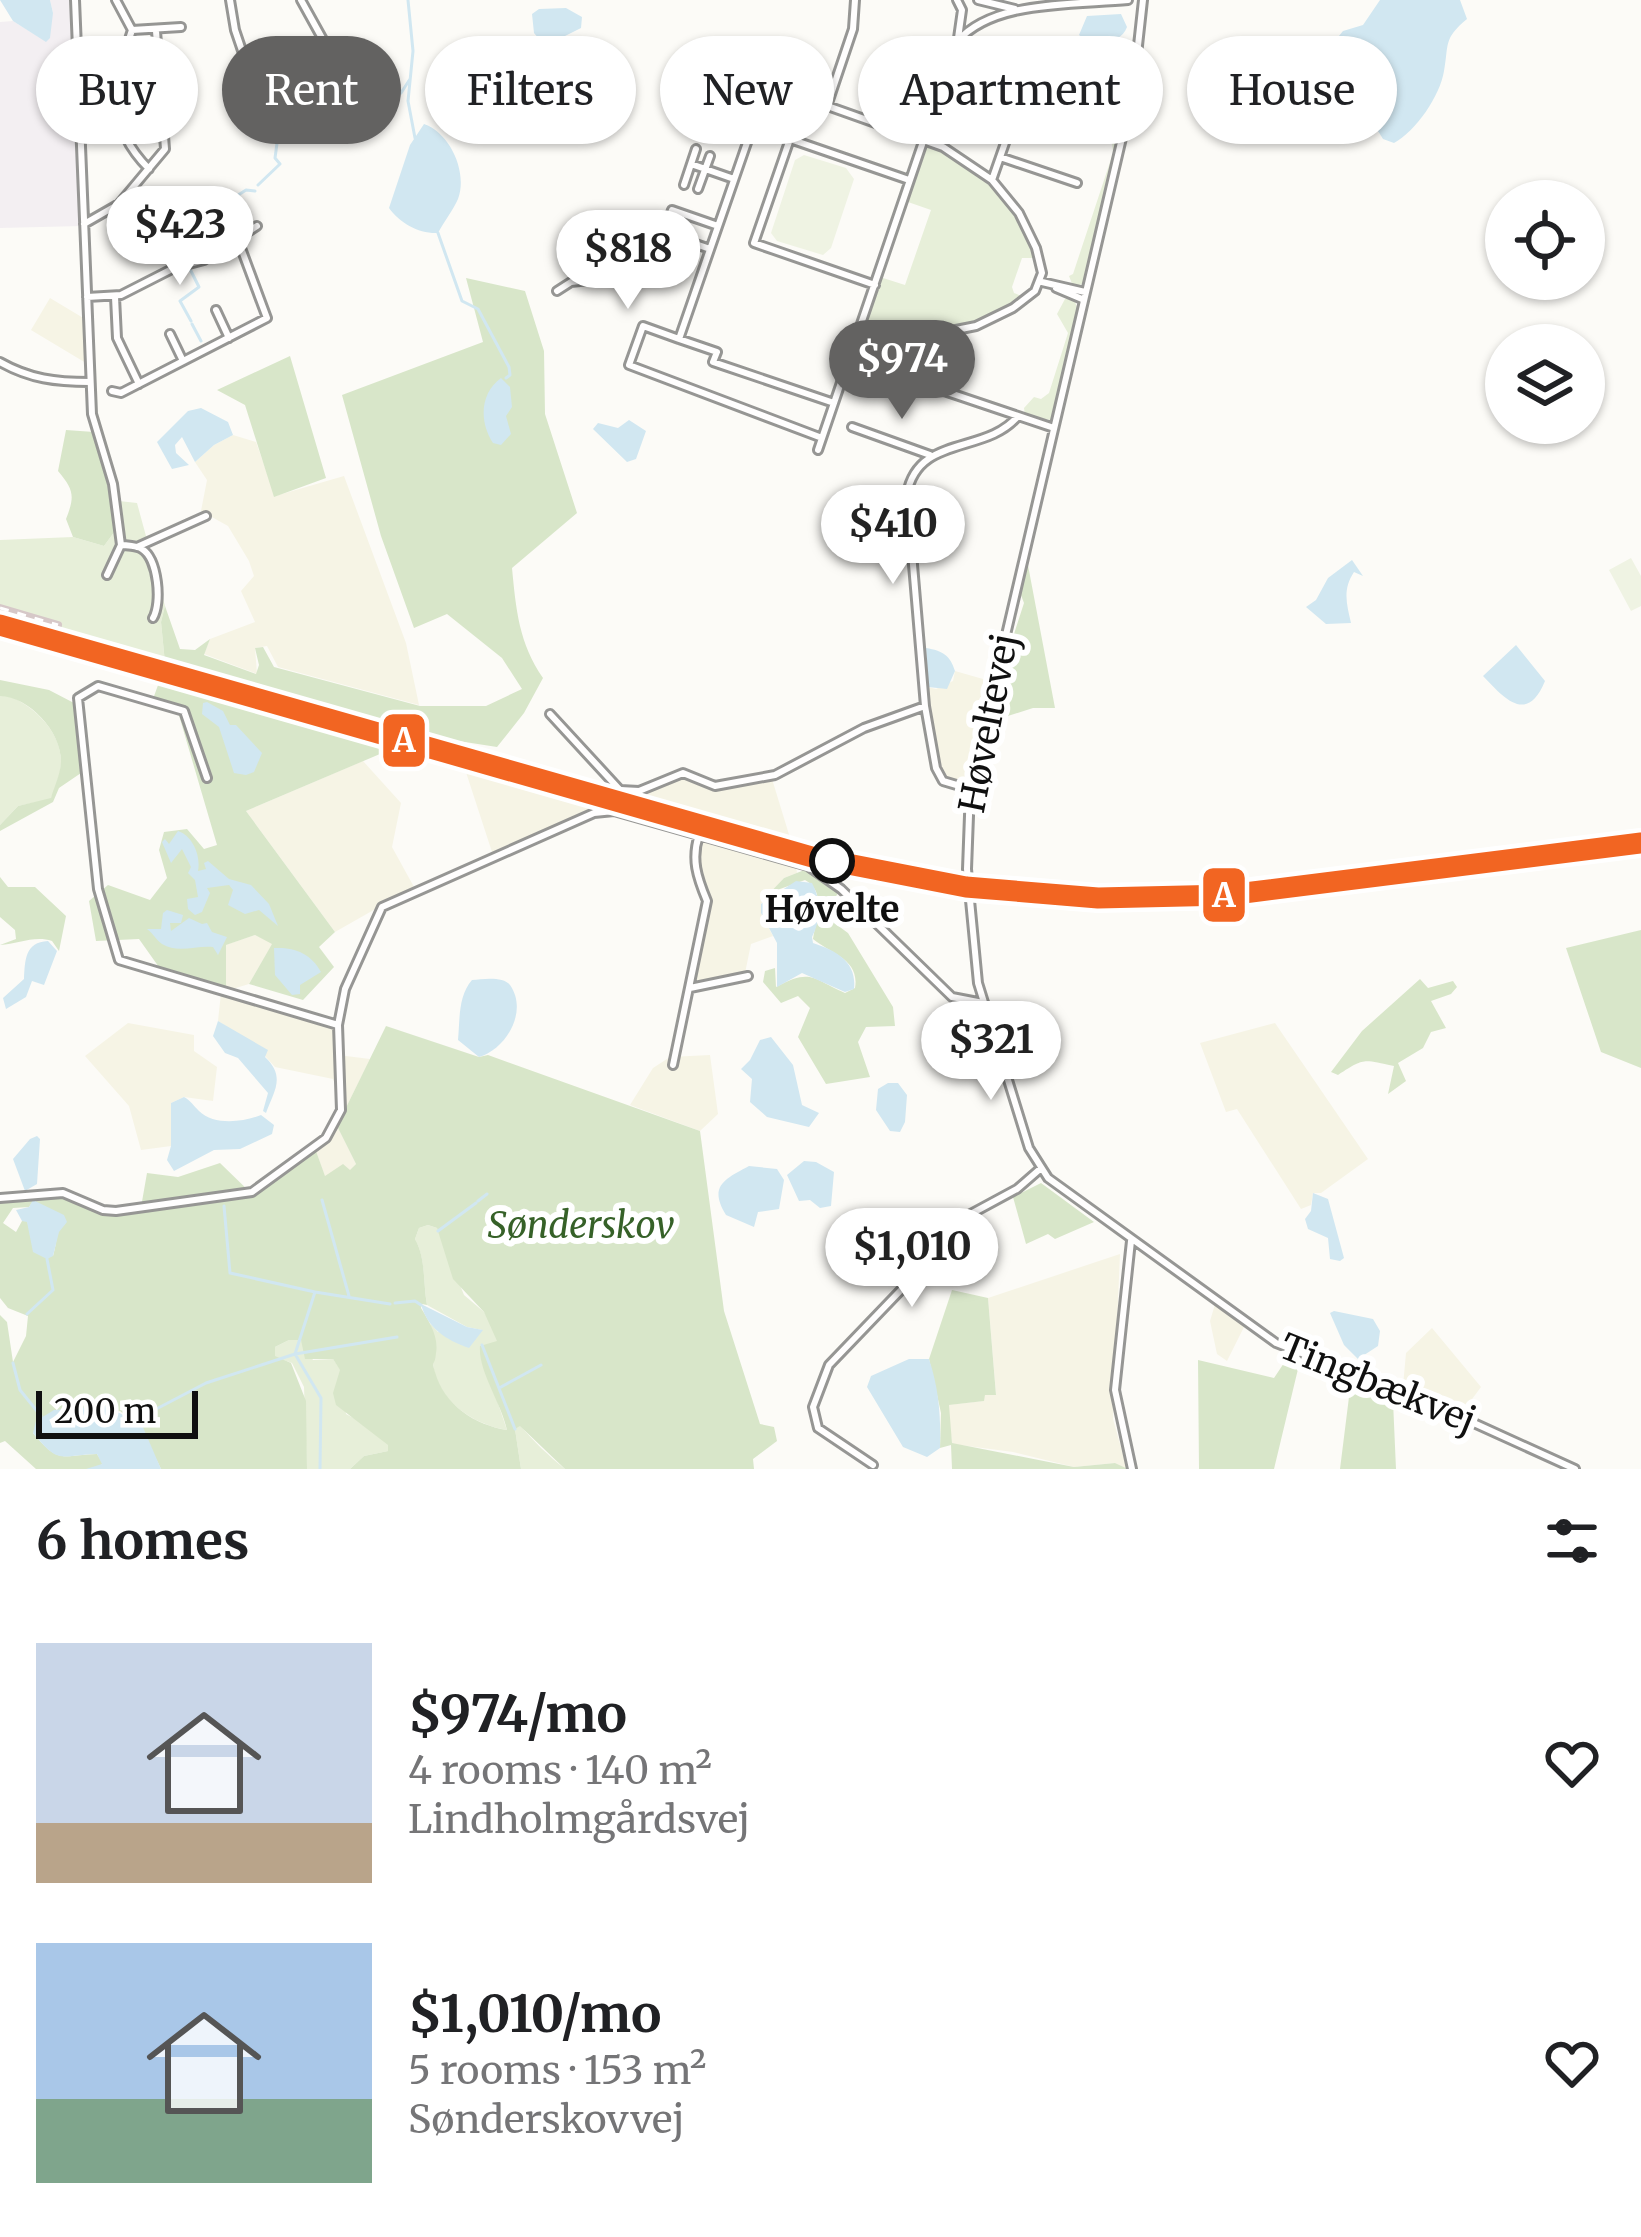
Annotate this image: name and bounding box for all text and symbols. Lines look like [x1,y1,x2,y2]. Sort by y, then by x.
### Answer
chip: Buy [36,36,198,144]
chip: Rent [222,36,401,144]
chip: Filters [425,36,636,144]
chip: New [660,36,834,144]
chip: Apartment [858,36,1163,144]
chip: House [1187,36,1397,144]
map controls [1485,180,1605,444]
button: locate [1485,180,1605,300]
pin: $423 [109,186,251,288]
text: $423 [133,200,227,249]
pin: $818 [557,210,699,312]
text: $818 [583,224,673,273]
pin: $974 [831,320,973,422]
button: layers [1485,324,1605,444]
text: $974 [856,334,948,383]
pin: $410 [822,485,964,587]
text: $410 [848,499,938,548]
street label: Høveltevej [949,630,1028,816]
line badge: A [381,712,427,769]
text: A [391,720,416,761]
marker: Høvelte [811,840,853,882]
line badge: A [1201,866,1247,924]
text: A [1211,875,1236,916]
place label: Høvelte [765,887,899,932]
pin: $321 [920,1001,1062,1103]
text: $321 [948,1015,1034,1064]
park label: Sønderskov [488,1203,675,1248]
pin: $1,010 [814,1208,1010,1310]
text: $1,010 [852,1222,972,1271]
street label: Tingbækvej [1273,1324,1482,1443]
scale bar [36,1385,198,1438]
text: 200 m [54,1391,156,1432]
icon: filters [1539,1508,1605,1574]
text: 6 homes [36,1509,249,1573]
text: $974/mo [408,1682,627,1746]
icon: home [132,1691,276,1835]
icon: heart [1539,1730,1605,1796]
text: 4 rooms · 140 m² [408,1746,712,1795]
text: Lindholmgårdsvej [408,1795,750,1844]
text: $1,010/mo [408,1982,661,2046]
icon: home [132,1991,276,2135]
icon: heart [1539,2030,1605,2096]
text: 5 rooms · 153 m² [408,2046,706,2095]
text: Sønderskovvej [408,2095,685,2144]

